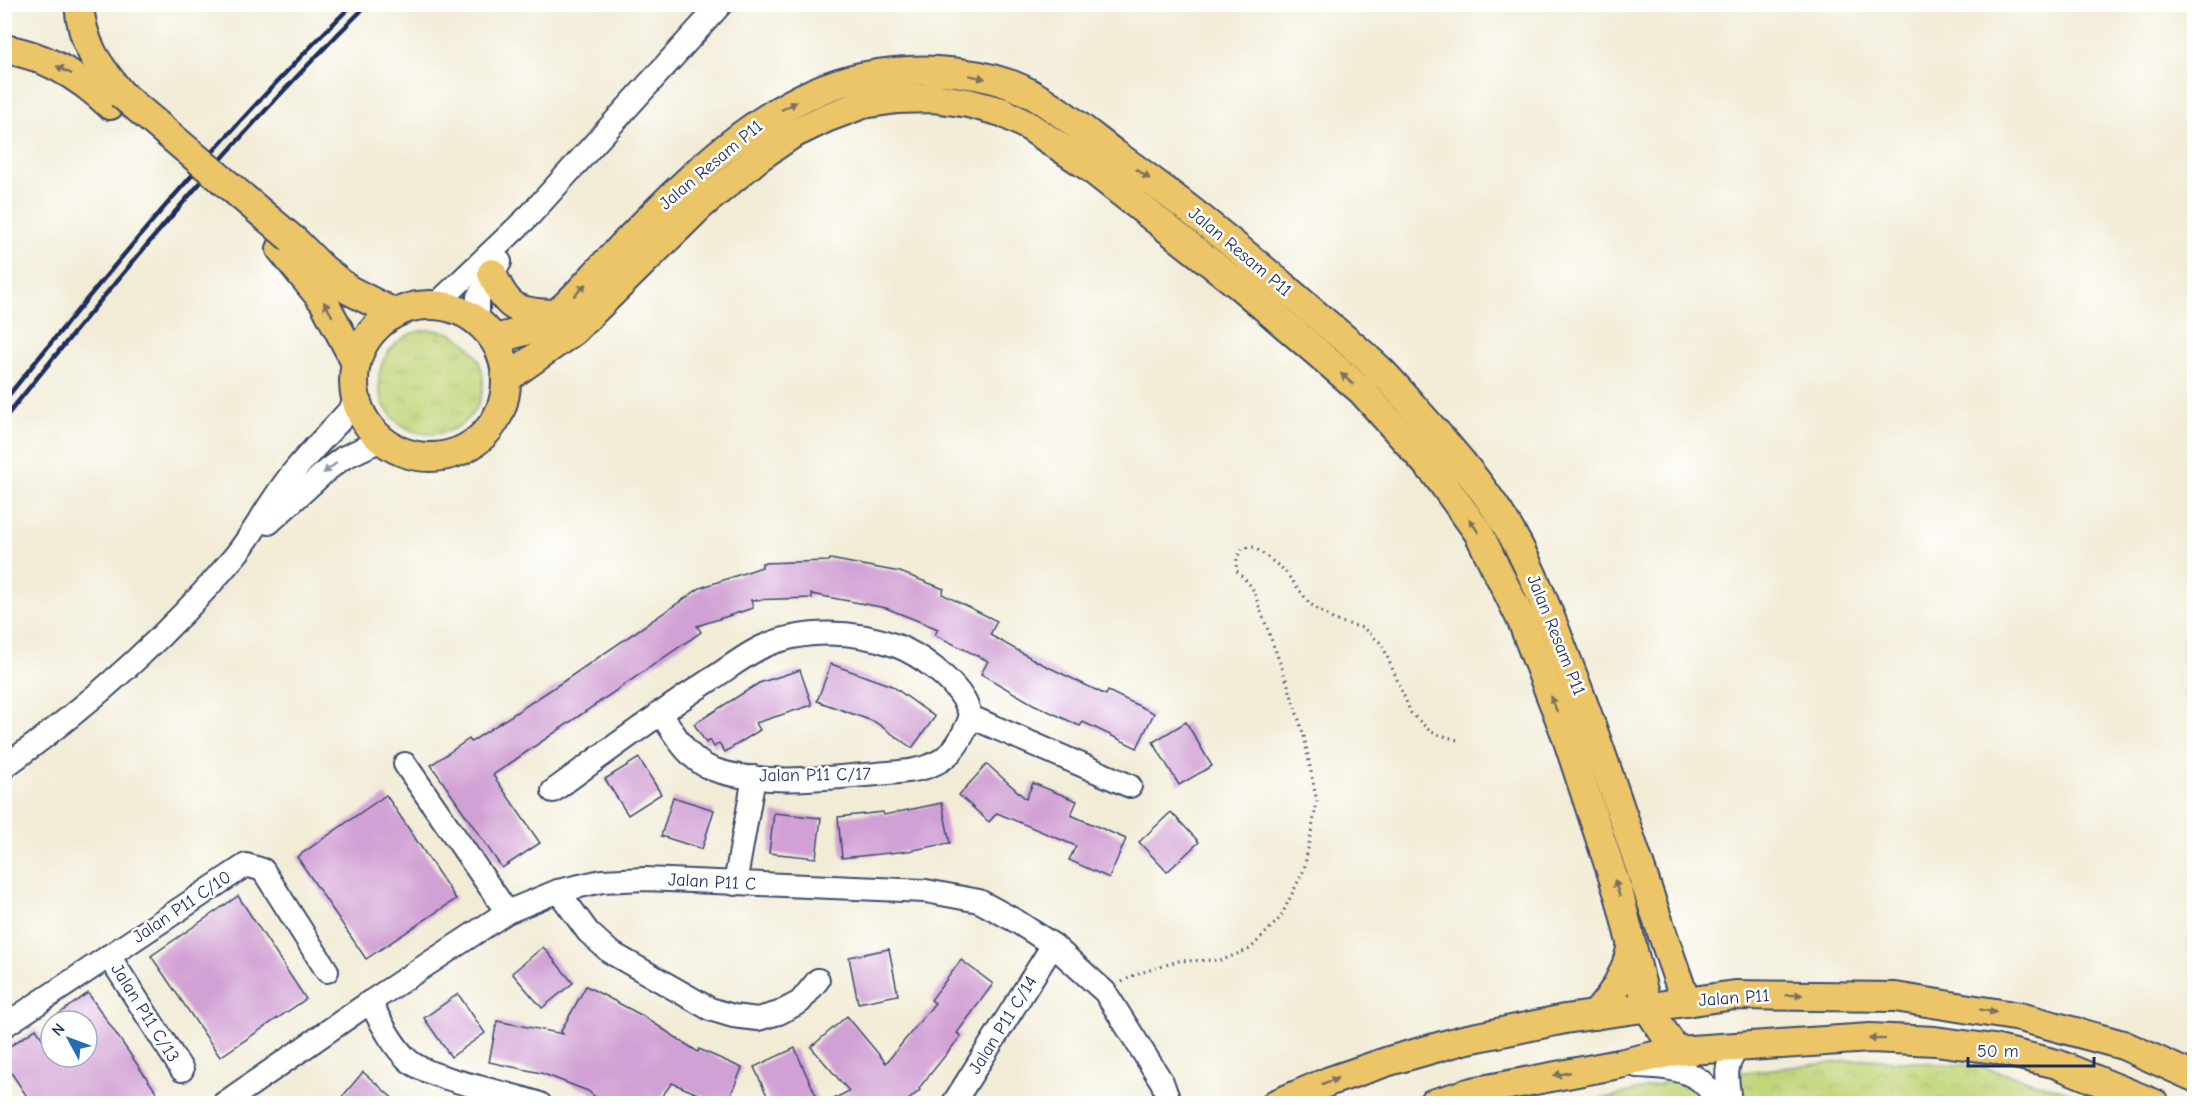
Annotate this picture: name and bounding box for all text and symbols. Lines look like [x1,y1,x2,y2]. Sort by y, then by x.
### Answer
one-way arrow [55,65,72,74]
one-way arrow [967,73,986,82]
one-way arrow [780,101,797,111]
street label: Jalan Resam P11 [655,116,767,214]
one-way arrow [1135,168,1151,180]
street label: Jalan Resam P11 [1184,203,1296,301]
one-way arrow [573,282,587,297]
one-way arrow [322,301,333,317]
one-way arrow [1339,372,1355,385]
one-way arrow [322,462,337,474]
one-way arrow [1468,519,1480,535]
street label: Jalan Resam P11 [1522,572,1590,698]
one-way arrow [1549,694,1559,712]
street label: Jalan P11 C/17 [759,764,871,786]
street label: Jalan P11 C/10 [129,866,235,948]
street label: Jalan P11 C [667,869,757,895]
one-way arrow [1612,879,1621,897]
street label: Jalan P11 C/13 [106,960,184,1066]
street label: Jalan P11 C/14 [964,972,1042,1078]
street label: Jalan P11 [1698,985,1770,1011]
one-way arrow [1784,990,1803,1000]
one-way arrow [1978,1007,1997,1016]
north arrow [39,1009,99,1069]
text: N [48,1020,69,1040]
scale bar [1968,1030,2094,1068]
one-way arrow [1867,1034,1886,1044]
text: 50 m [1977,1041,2019,1062]
one-way arrow [1552,1070,1571,1079]
one-way arrow [1321,1076,1339,1086]

